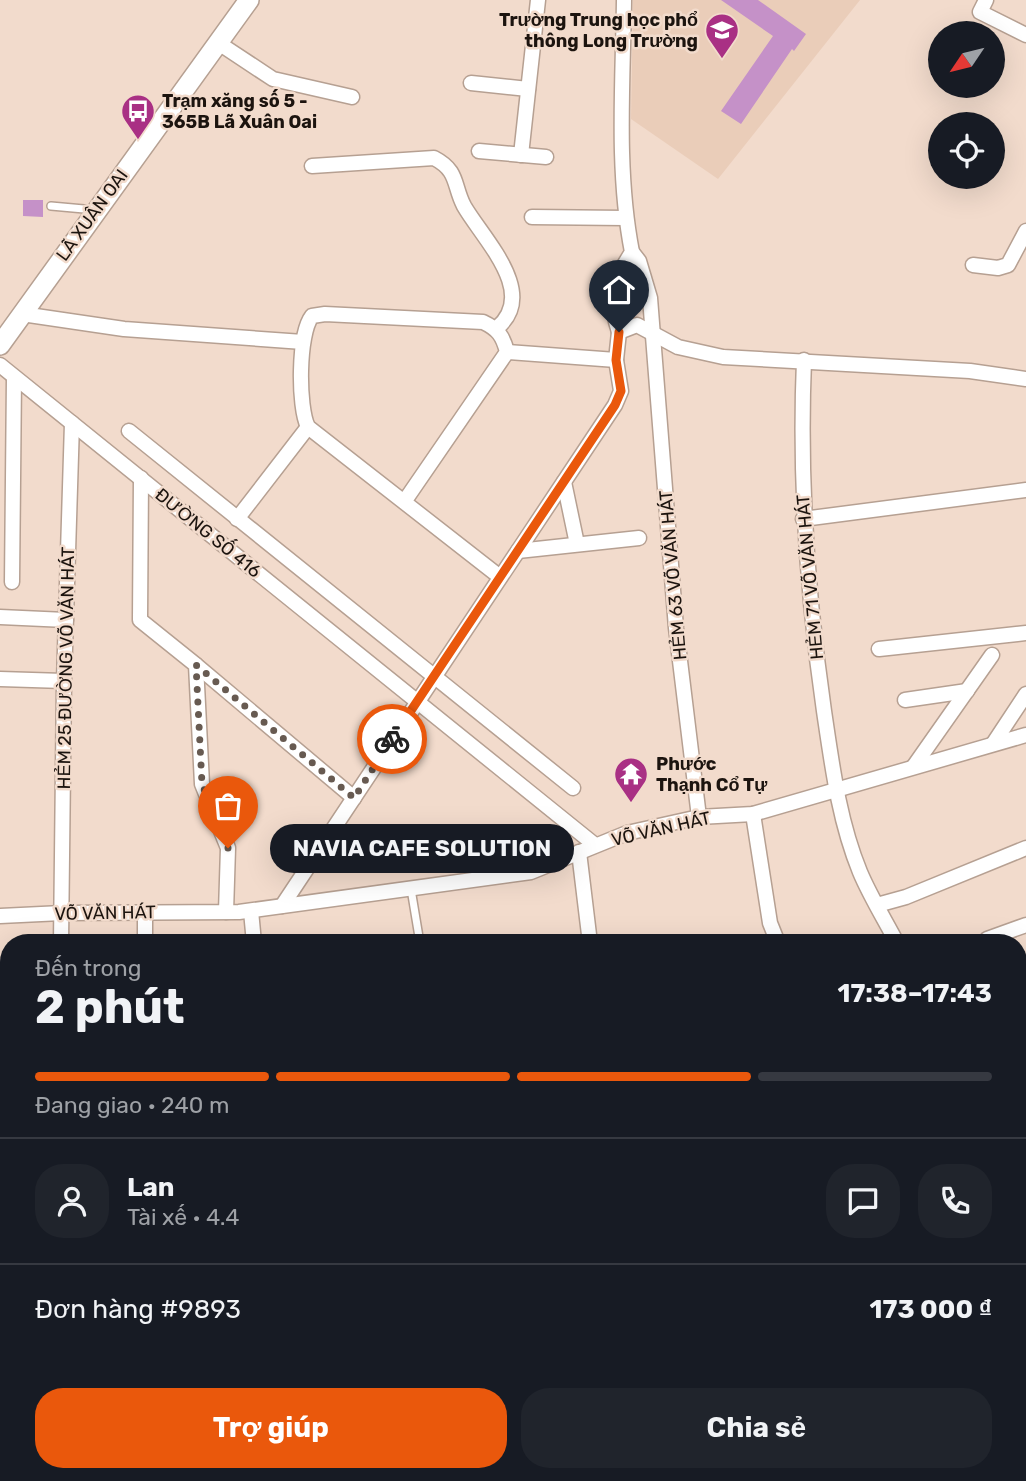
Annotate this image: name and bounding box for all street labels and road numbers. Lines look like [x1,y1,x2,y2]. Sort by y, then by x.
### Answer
street label: LÃ XUÂN OAI [51,165,133,265]
street label: ĐƯỜNG SỐ 416 [151,481,268,582]
street label: HẺM 63 VÕ VĂN HÁT [655,489,691,661]
street label: HẺM 71 VÕ VĂN HÁT [792,493,828,661]
street label: HẺM 25 ĐƯỜNG VÕ VĂN HÁT [53,546,79,790]
street label: VÕ VĂN HÁT [609,807,713,851]
street label: VÕ VĂN HÁT [54,901,156,925]

